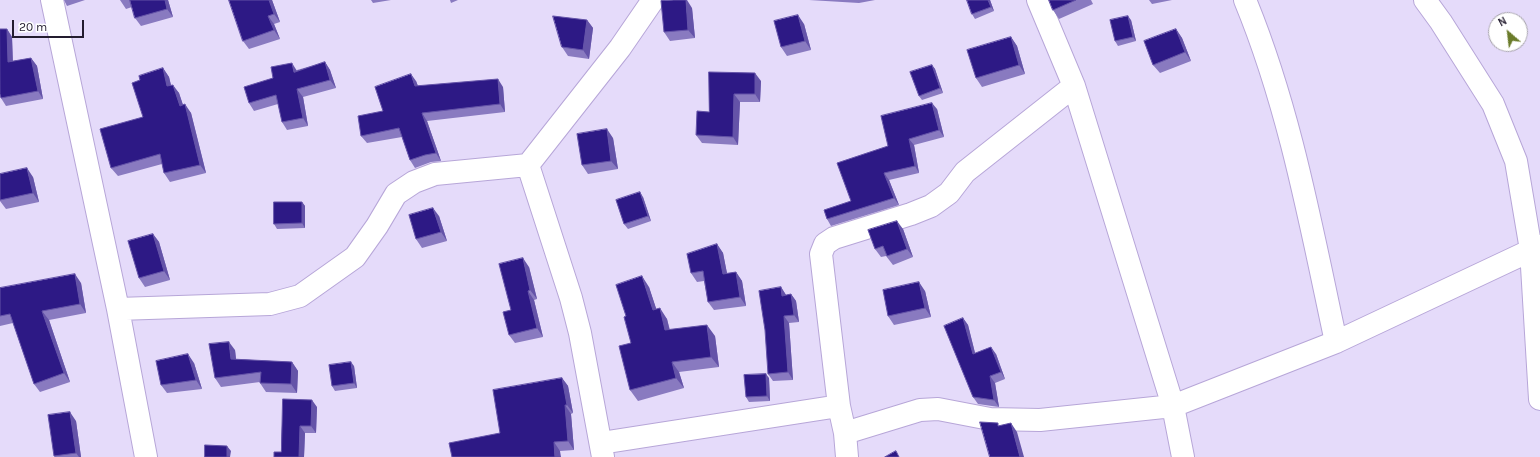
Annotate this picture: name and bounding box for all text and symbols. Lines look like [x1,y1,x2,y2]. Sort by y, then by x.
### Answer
scale bar [14,12,86,38]
north arrow [1488,12,1528,52]
text: N [1496,14,1509,29]
text: 20 m [19,20,47,34]

